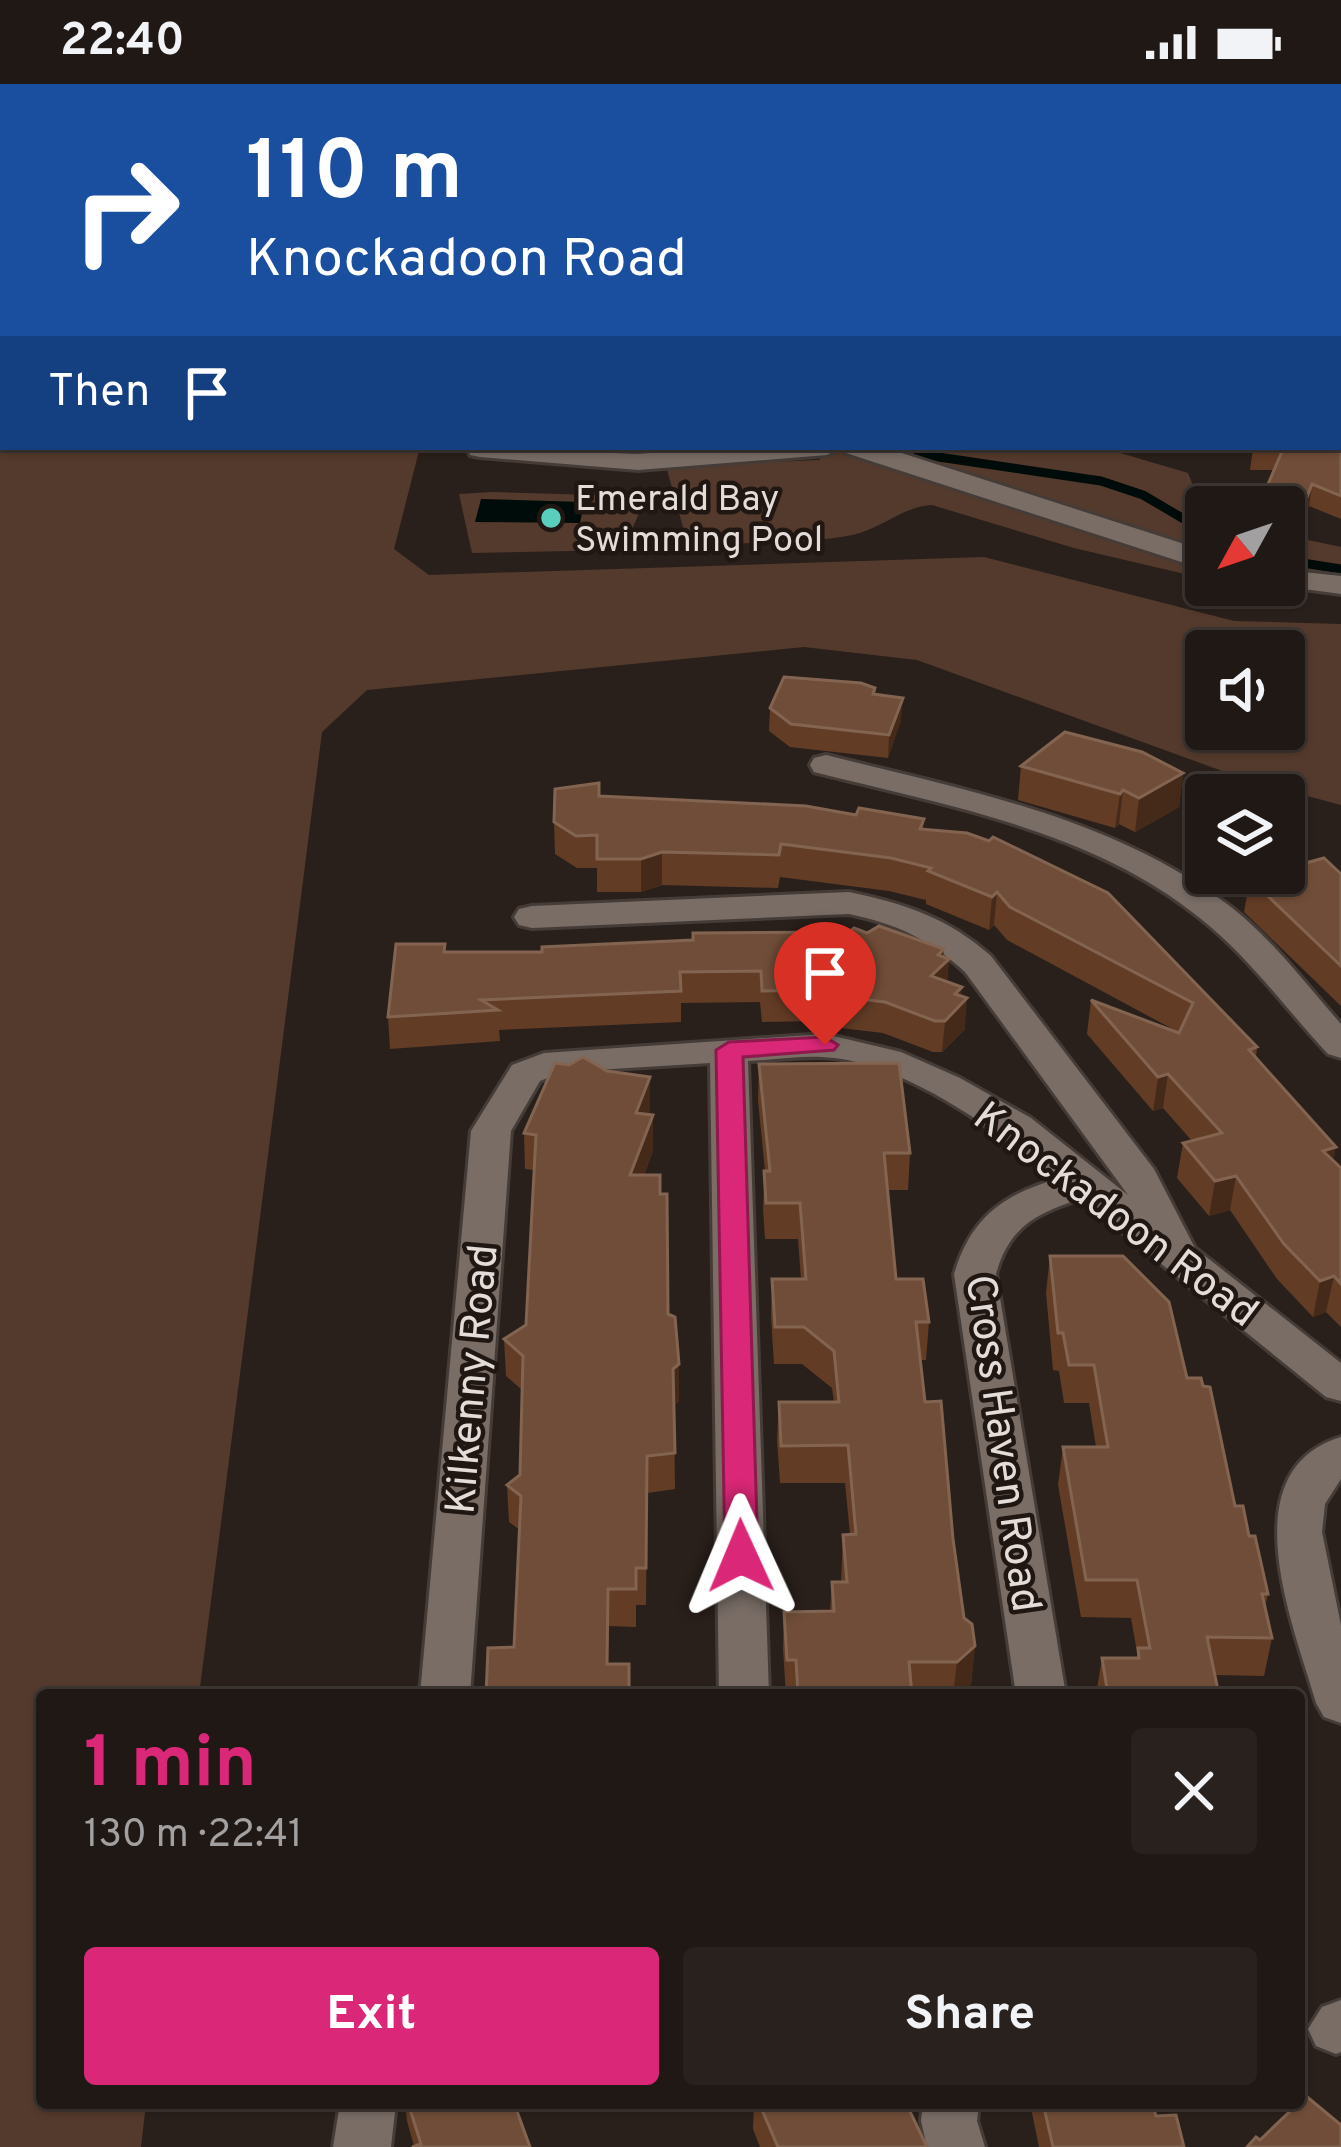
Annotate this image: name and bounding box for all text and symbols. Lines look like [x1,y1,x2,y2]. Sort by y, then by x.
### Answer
text: 22:40 [60,14,184,71]
text: 110 m [246,123,463,229]
icon: right [48,132,204,288]
text: Knockadoon Road [246,227,687,296]
icon: arrive [174,360,240,426]
text: Then [48,365,150,422]
place label: Emerald Bay Swimming Pool [575,478,823,565]
north arrow [1185,486,1305,606]
map controls [1185,486,1305,894]
marker: Emerald Bay Swimming Pool [538,505,564,531]
button: sound [1185,630,1305,750]
button: layers [1185,774,1305,894]
pin [774,922,876,1045]
icon: arrive [792,940,858,1006]
street label: Knockadoon Road [961,1092,1267,1341]
street label: Kilkenny Road [436,1242,513,1516]
street label: Cross Haven Road [951,1272,1050,1616]
position arrow [678,1493,804,1619]
text: 1 min [84,1721,257,1813]
button: close [1131,1728,1257,1854]
text: 130 m · 22:41 [84,1812,302,1861]
button: Exit [84,1947,659,2085]
button: Share [683,1947,1257,2085]

